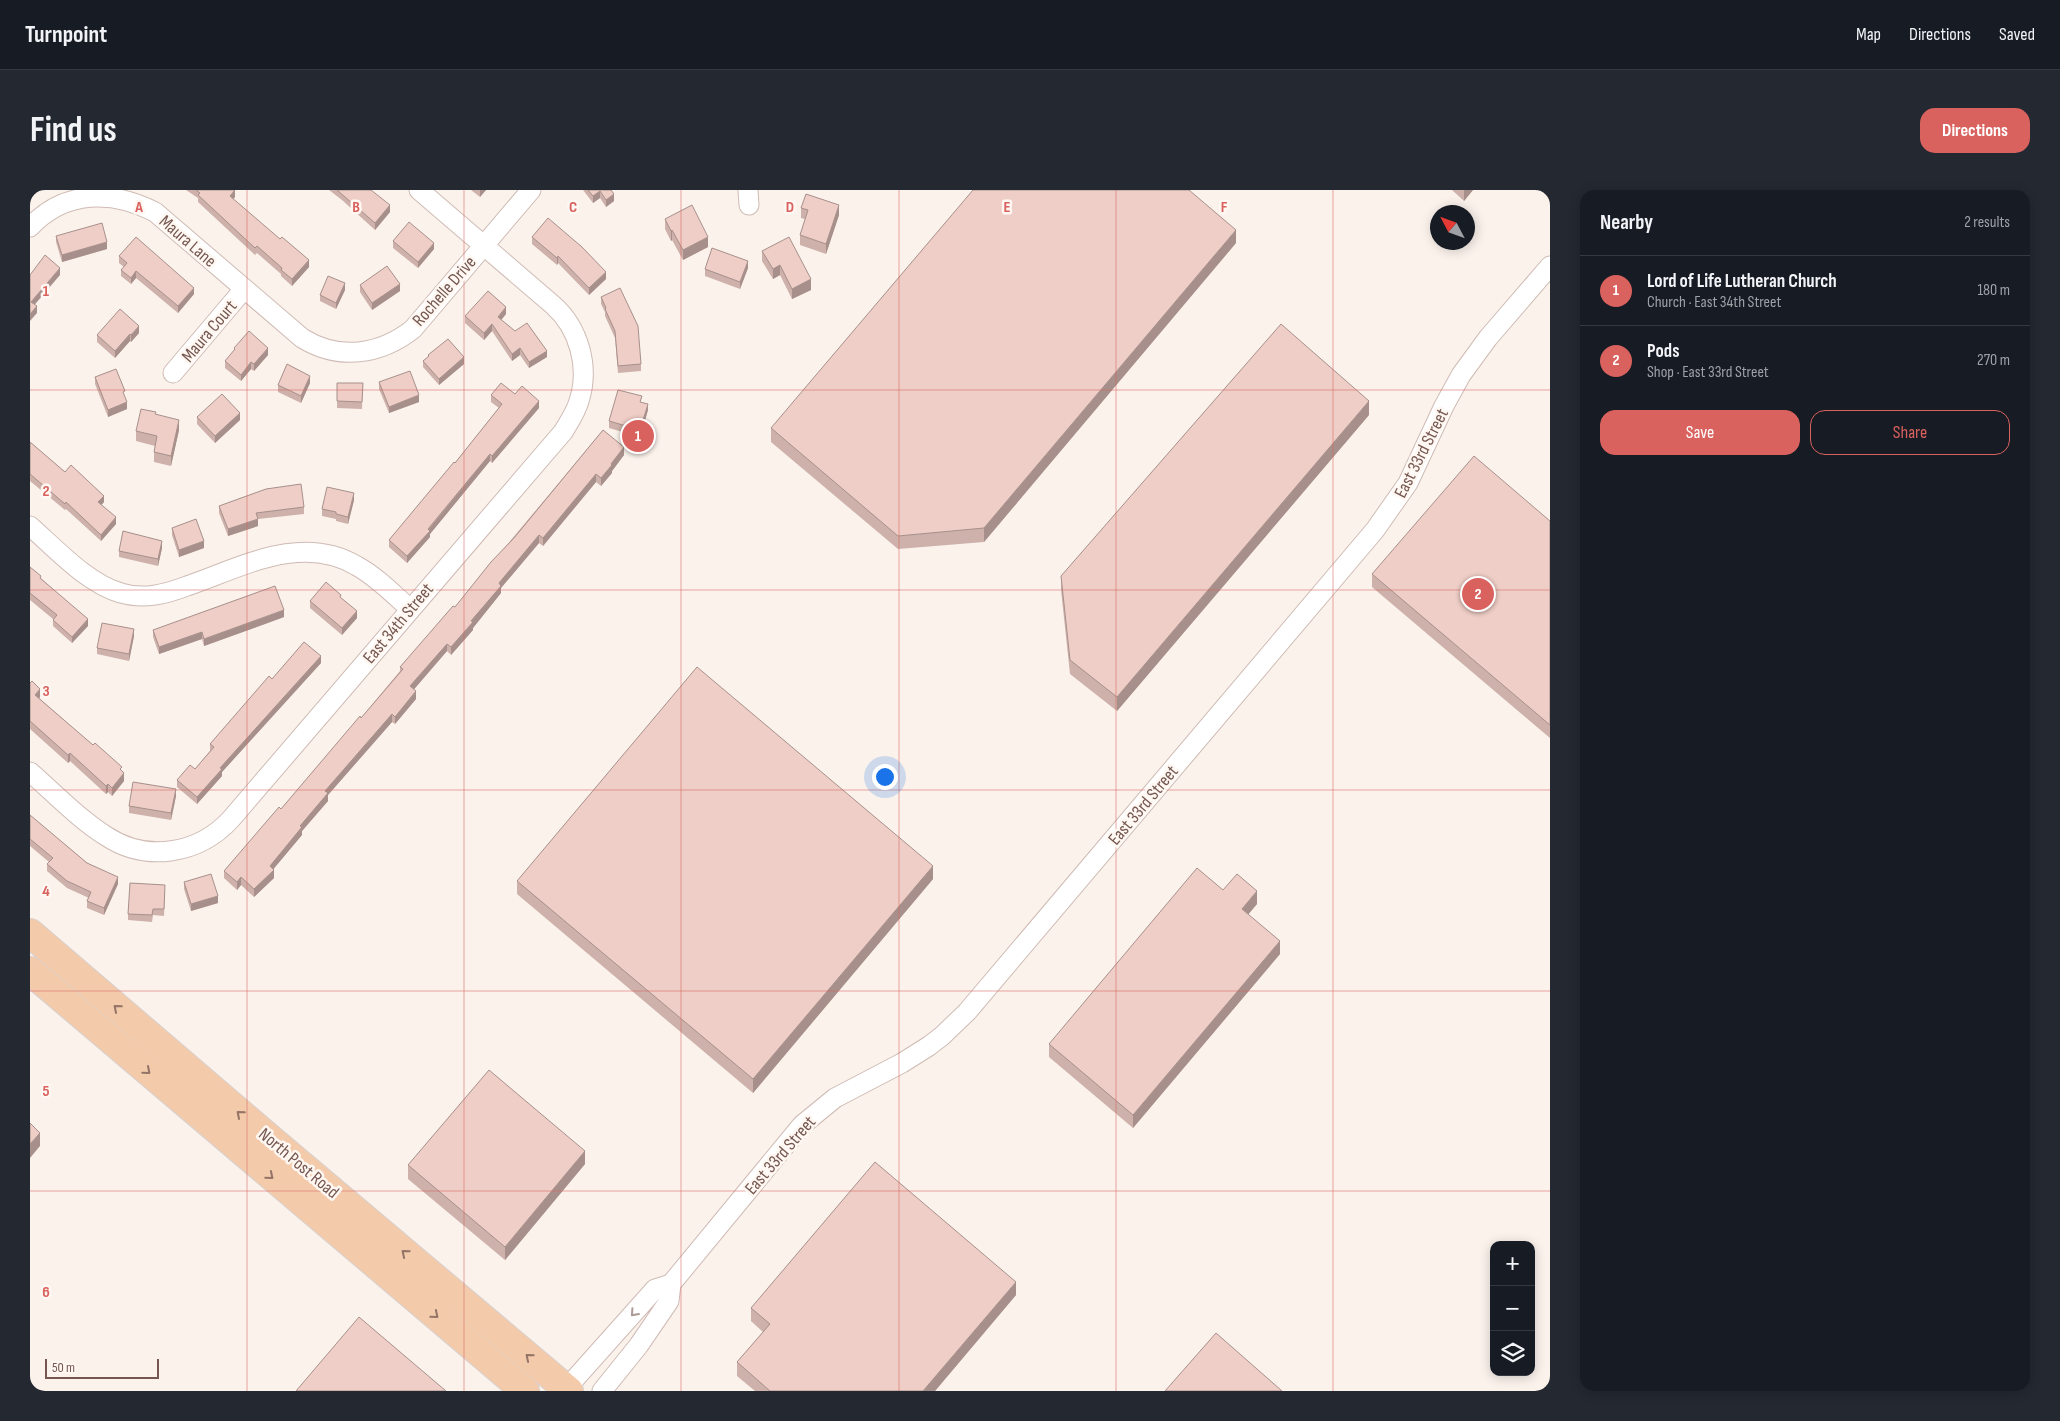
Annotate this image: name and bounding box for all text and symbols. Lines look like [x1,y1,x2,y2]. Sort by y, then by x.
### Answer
text: Turnpoint [25,20,107,49]
text: Map [1856,24,1881,45]
text: Directions [1909,24,1971,45]
text: Saved [1999,24,2035,45]
button: Directions [1920,108,2030,153]
text: Find us [30,109,117,152]
text: A [134,198,143,217]
text: B [352,198,360,217]
text: C [569,198,577,217]
text: D [786,198,794,217]
text: E [1004,198,1011,217]
text: F [1221,198,1228,217]
north arrow [1430,205,1475,250]
text: Nearby [1600,210,1653,235]
street label: Maura Lane [155,211,220,272]
text: 2 results [1964,213,2010,232]
street label: Rochelle Drive [408,252,480,331]
text: Lord of Life Lutheran Church [1647,270,1837,293]
text: 1 [1613,281,1619,300]
text: 180 m [1977,281,2010,300]
text: 1 [43,282,50,301]
text: Church · East 34th Street [1647,293,1781,312]
street label: Maura Court [177,296,242,367]
text: Pods [1647,340,1679,363]
text: 2 [1612,351,1620,370]
text: 270 m [1977,351,2010,370]
text: Shop · East 33rd Street [1647,363,1769,382]
street label: East 33rd Street [1390,405,1453,501]
button: Save [1600,410,1800,455]
button: Share [1810,410,2010,455]
pin: 1 [622,417,654,455]
text: 2 [42,482,50,501]
pin: 2 [1462,575,1494,613]
street label: East 34th Street [359,579,438,668]
text: 3 [42,682,50,701]
street label: East 33rd Street [1104,761,1183,849]
your location [872,764,898,790]
text: 4 [42,882,50,901]
one-way arrow [114,1005,123,1014]
one-way arrow [141,1065,150,1074]
text: 5 [42,1082,50,1101]
one-way arrow [237,1111,246,1120]
street label: East 33rd Street [741,1111,821,1199]
street label: North Post Road [254,1124,343,1203]
one-way arrow [265,1170,274,1179]
map controls [1490,1241,1535,1376]
button: + [1490,1241,1535,1286]
one-way arrow [401,1249,410,1258]
text: 6 [42,1283,50,1302]
button: − [1490,1286,1535,1331]
one-way arrow [631,1307,640,1316]
one-way arrow [429,1309,438,1318]
button: layers [1490,1331,1535,1376]
one-way arrow [526,1355,535,1363]
scale bar [45,1356,159,1379]
text: 50 m [52,1359,75,1376]

